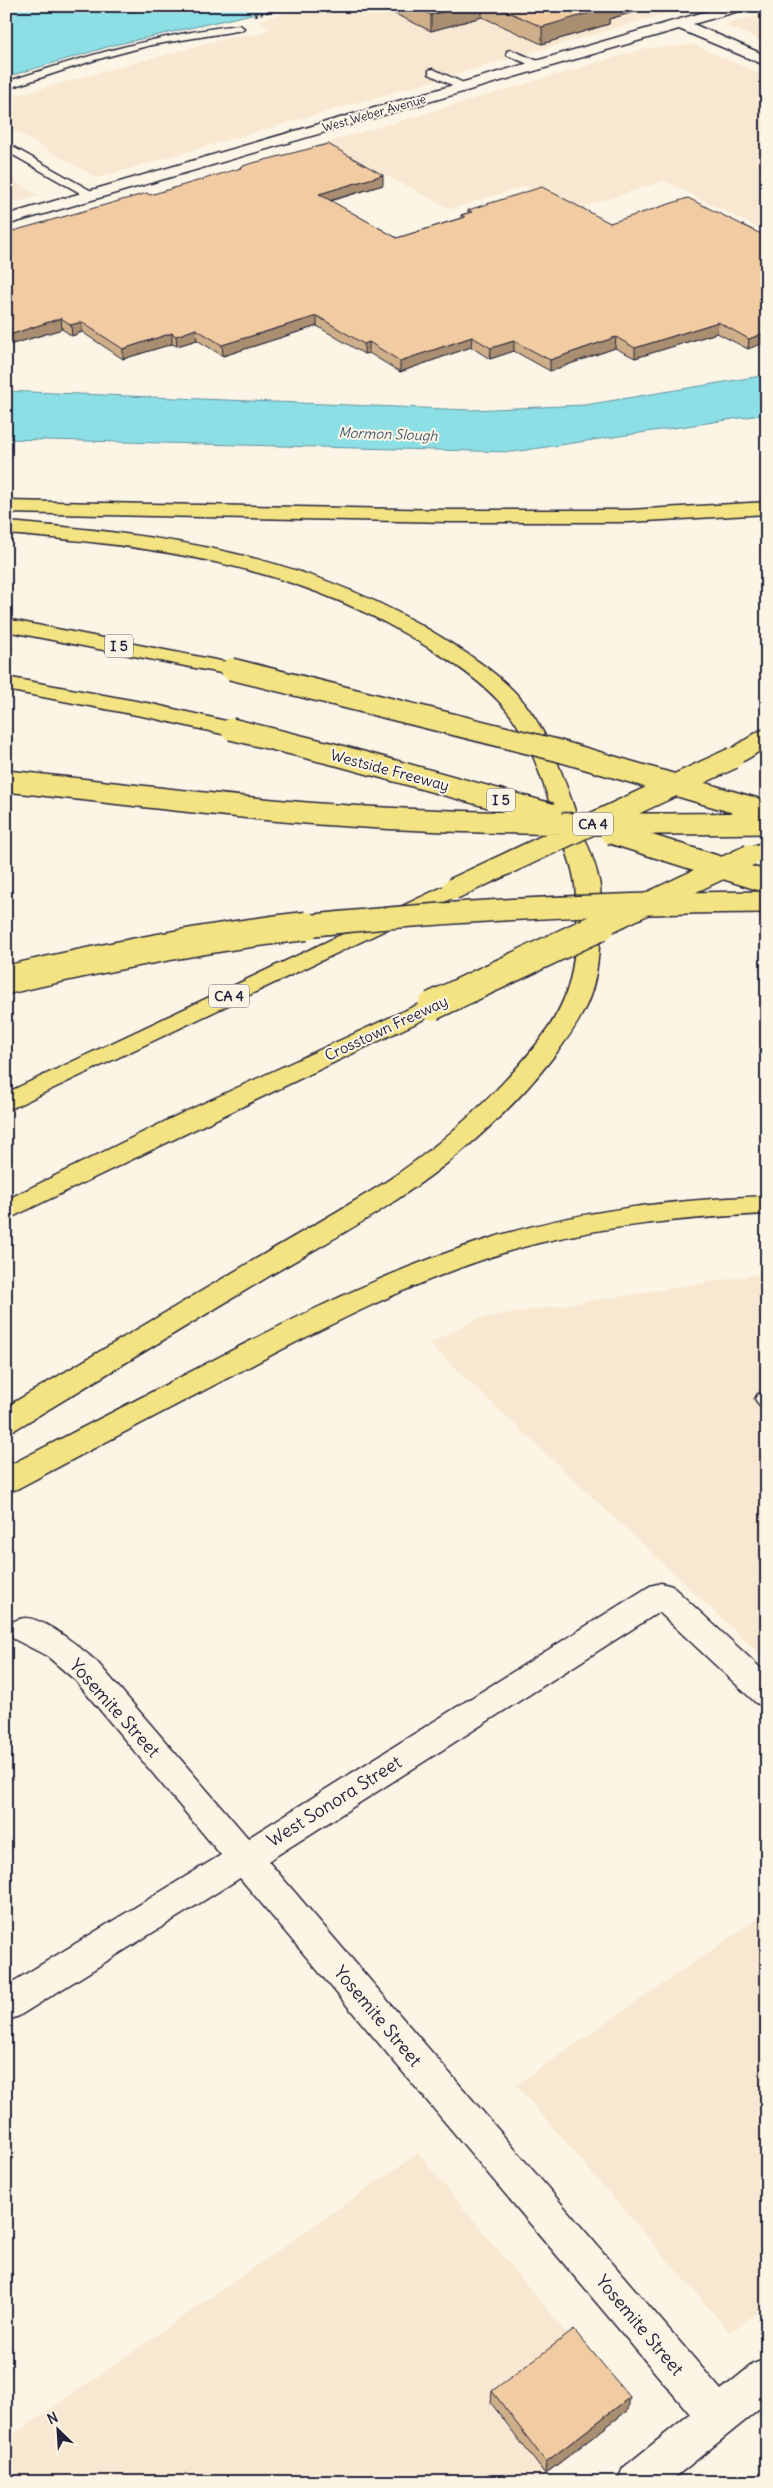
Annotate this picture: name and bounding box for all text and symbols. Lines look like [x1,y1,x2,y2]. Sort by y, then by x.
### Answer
street label: West Weber Avenue [320,91,428,135]
water label: Mormon Slough [338,423,439,445]
road number: I 5 [105,634,133,658]
street label: Westside Freeway [329,745,451,795]
road number: I 5 [487,788,515,812]
road number: CA 4 [573,812,613,836]
road number: CA 4 [209,984,249,1008]
street label: Crosstown Freeway [321,991,451,1065]
street label: Yosemite Street [65,1654,165,1762]
street label: West Sonora Street [262,1750,406,1852]
street label: Yosemite Street [329,1961,427,2071]
street label: Yosemite Street [591,2270,689,2380]
north arrow [32,2406,82,2456]
text: N [44,2408,61,2428]

